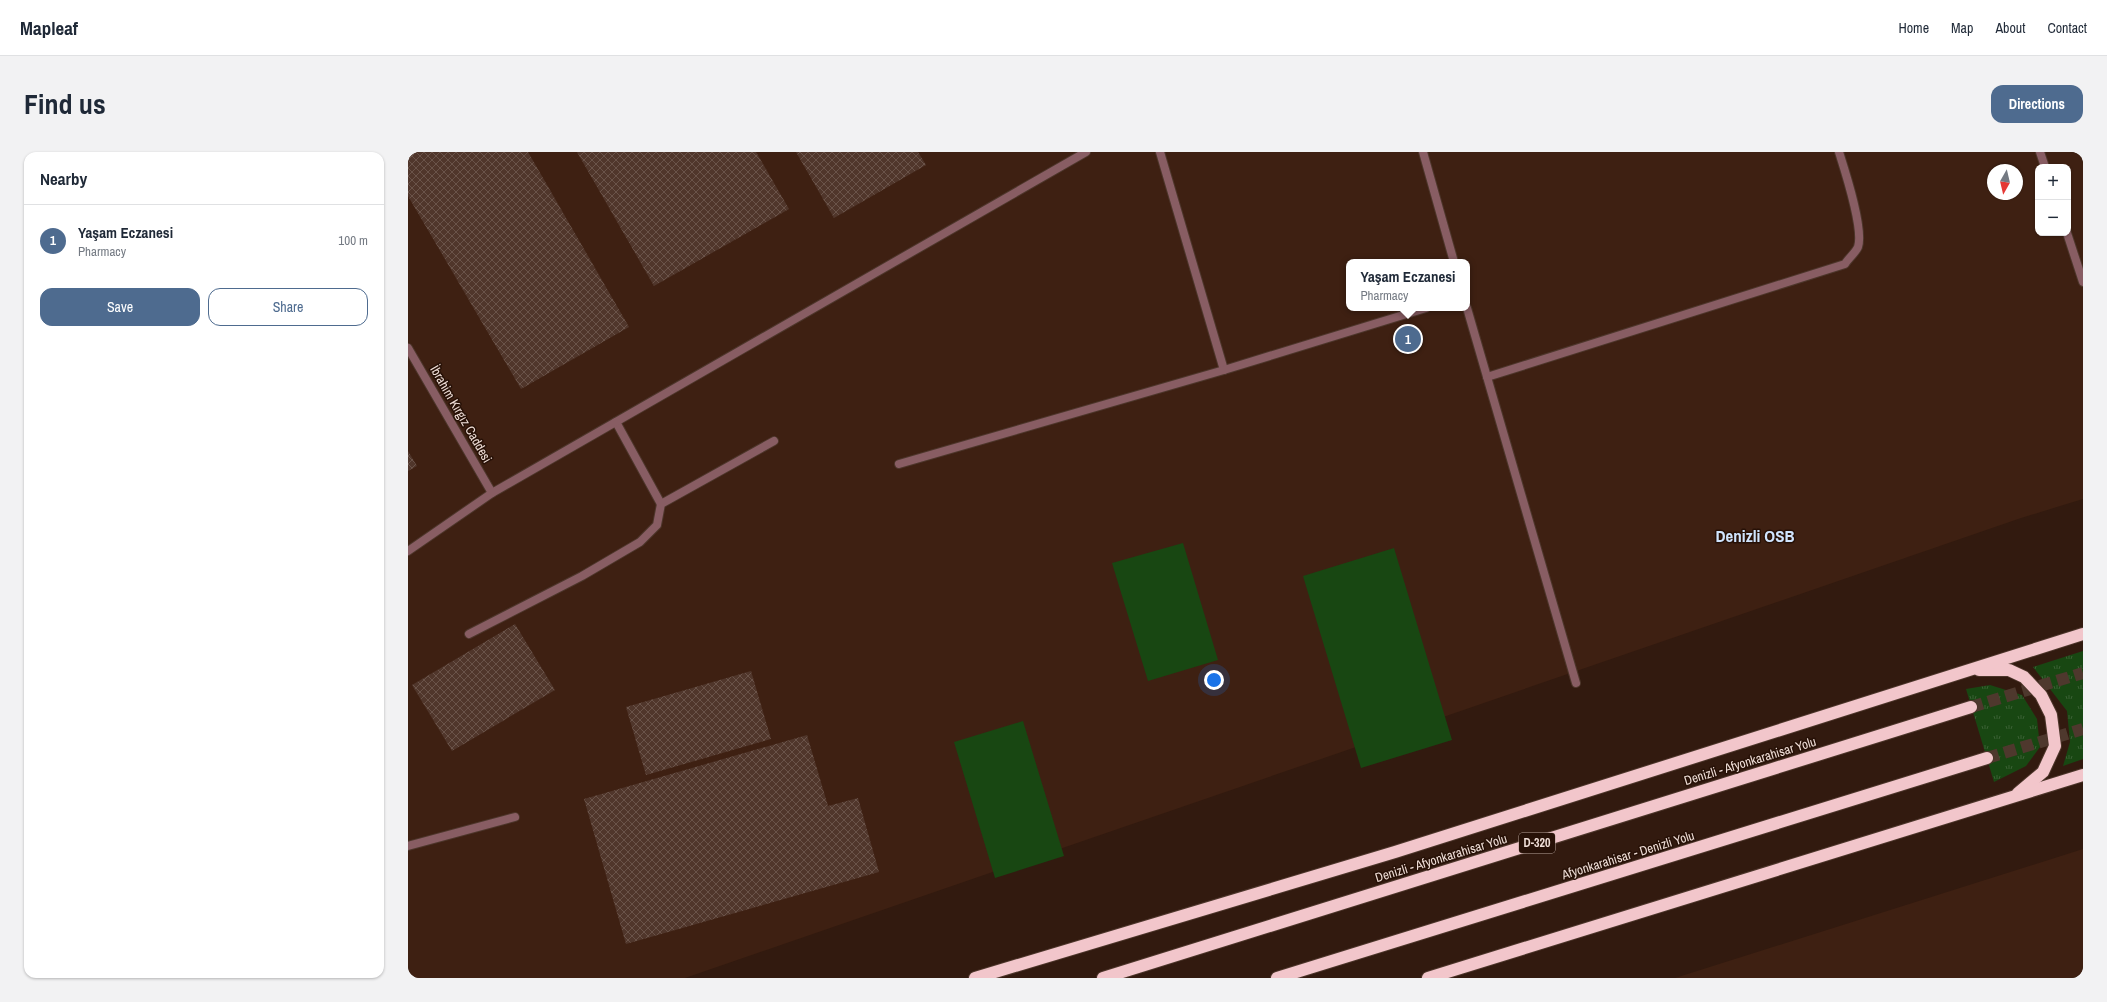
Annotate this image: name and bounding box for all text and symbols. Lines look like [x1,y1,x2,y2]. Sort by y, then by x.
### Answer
text: Mapleaf [20,15,78,41]
text: Home [1898,19,1929,37]
text: Map [1951,19,1973,37]
text: About [1995,19,2025,37]
text: Contact [2047,19,2087,37]
text: Find us [24,85,106,123]
button: Directions [1991,85,2083,123]
north arrow [1987,164,2023,200]
map controls [2035,164,2071,236]
button: + [2035,164,2071,200]
text: Nearby [40,167,87,190]
button: − [2035,200,2071,236]
text: Yaşam Eczanesi [78,222,173,243]
text: 1 [50,232,56,249]
text: 100 m [338,232,368,249]
text: Pharmacy [78,243,126,260]
popup [1346,259,1470,311]
text: Yaşam Eczanesi [1360,266,1456,287]
text: Pharmacy [1360,287,1408,304]
button: Save [40,288,200,326]
button: Share [208,288,368,326]
pin: 1 [1395,324,1421,354]
street label: İbrahim Kırgız Caddesi [426,362,496,466]
district label: Denizli OSB [1715,524,1795,547]
your location [1204,670,1224,690]
street label: Denizli - Afyonkarahisar Yolu [1682,733,1818,789]
street label: Afyonkarahisar - Denizli Yolu [1559,827,1696,884]
street label: Denizli - Afyonkarahisar Yolu [1373,830,1509,886]
road number: D-320 [1519,833,1555,853]

